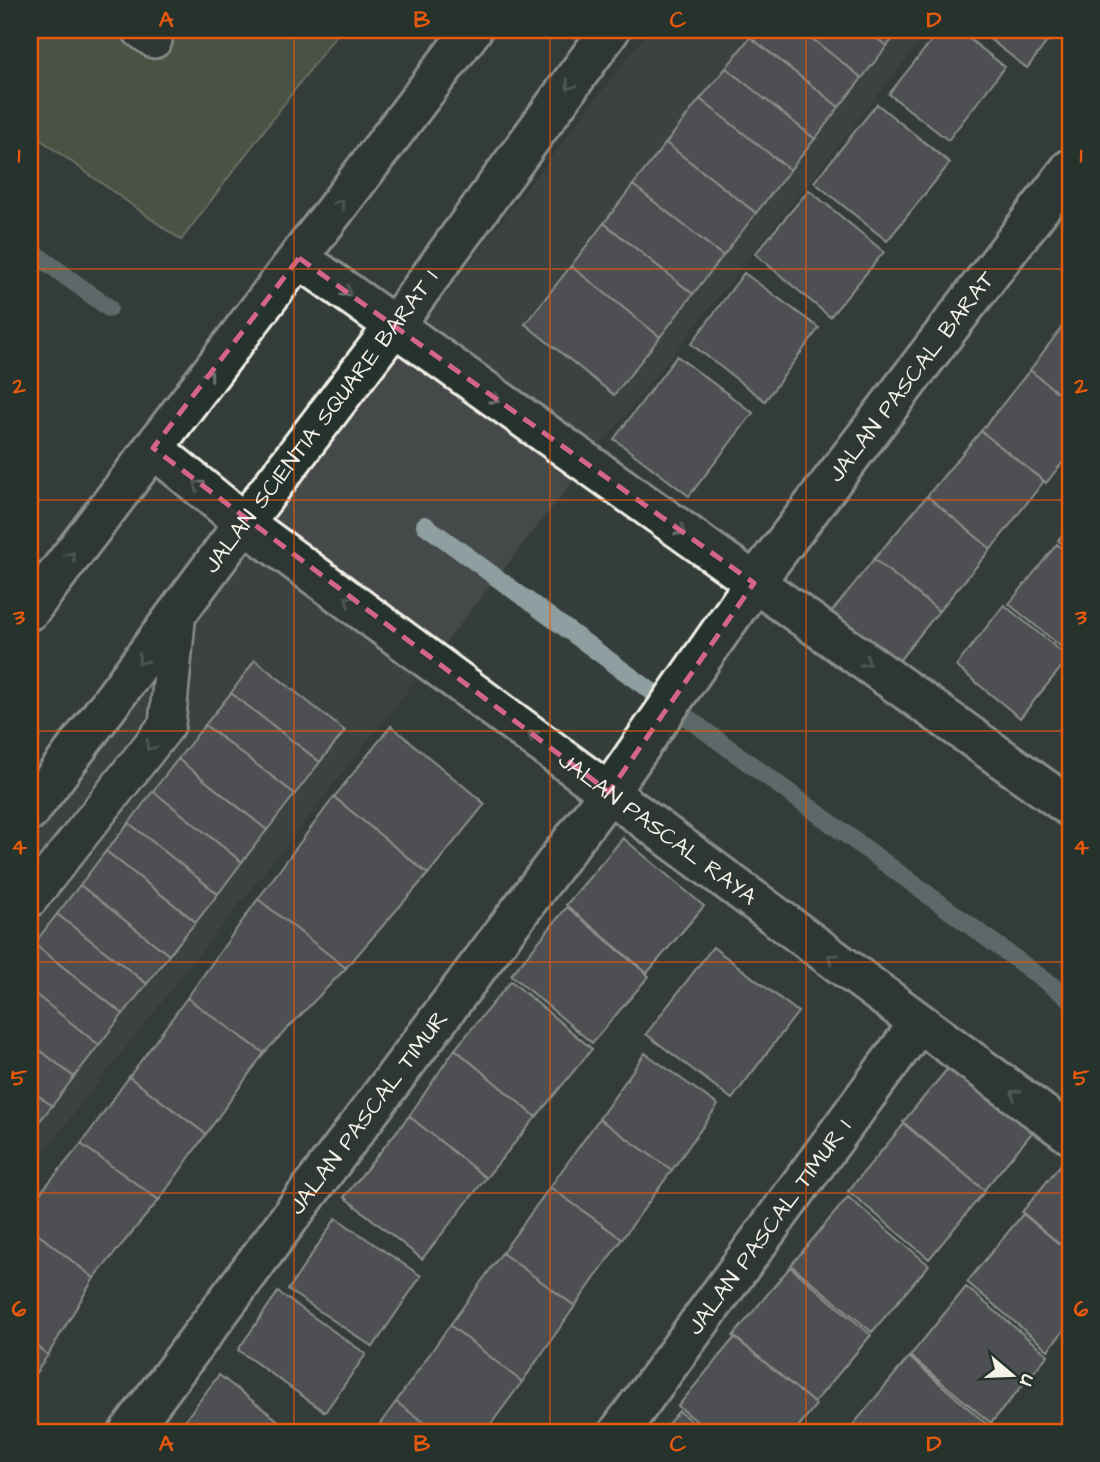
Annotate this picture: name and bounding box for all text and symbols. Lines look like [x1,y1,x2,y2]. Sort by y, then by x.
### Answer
text: A [159,4,174,36]
text: B [414,4,431,36]
text: C [670,4,687,36]
text: D [927,4,942,36]
one-way arrow [566,77,578,90]
text: 1 [18,139,21,171]
text: 1 [1080,139,1083,171]
one-way arrow [331,199,344,212]
street label: JALAN SCIENTIA SQUARE BARAT 1 [196,263,446,580]
street label: JALAN PASCAL BARAT [820,264,1003,489]
one-way arrow [339,284,352,296]
text: 2 [11,370,26,402]
one-way arrow [200,370,213,383]
text: 2 [1073,370,1088,402]
one-way arrow [487,391,500,403]
one-way arrow [194,481,206,494]
one-way arrow [673,523,686,535]
one-way arrow [63,551,75,564]
one-way arrow [344,596,357,608]
text: 3 [12,601,25,633]
text: 3 [1074,601,1087,633]
one-way arrow [137,653,150,665]
one-way arrow [858,654,871,666]
one-way arrow [527,731,540,743]
one-way arrow [145,739,158,751]
street label: JALAN PASCAL RAYA [551,745,763,913]
text: 4 [11,831,27,863]
text: 4 [1073,831,1089,863]
one-way arrow [828,954,840,967]
street label: JALAN PASCAL TIMUR [281,1004,456,1222]
text: 5 [11,1062,28,1094]
text: 5 [1073,1062,1090,1094]
one-way arrow [1010,1089,1023,1102]
street label: JALAN PASCAL TIMUR 1 [679,1113,859,1341]
text: 6 [12,1293,27,1325]
text: 6 [1074,1293,1089,1325]
north arrow [978,1340,1048,1410]
text: U [1012,1371,1041,1390]
text: A [159,1428,174,1460]
text: B [414,1428,431,1460]
text: C [670,1428,687,1460]
text: D [927,1428,942,1460]

